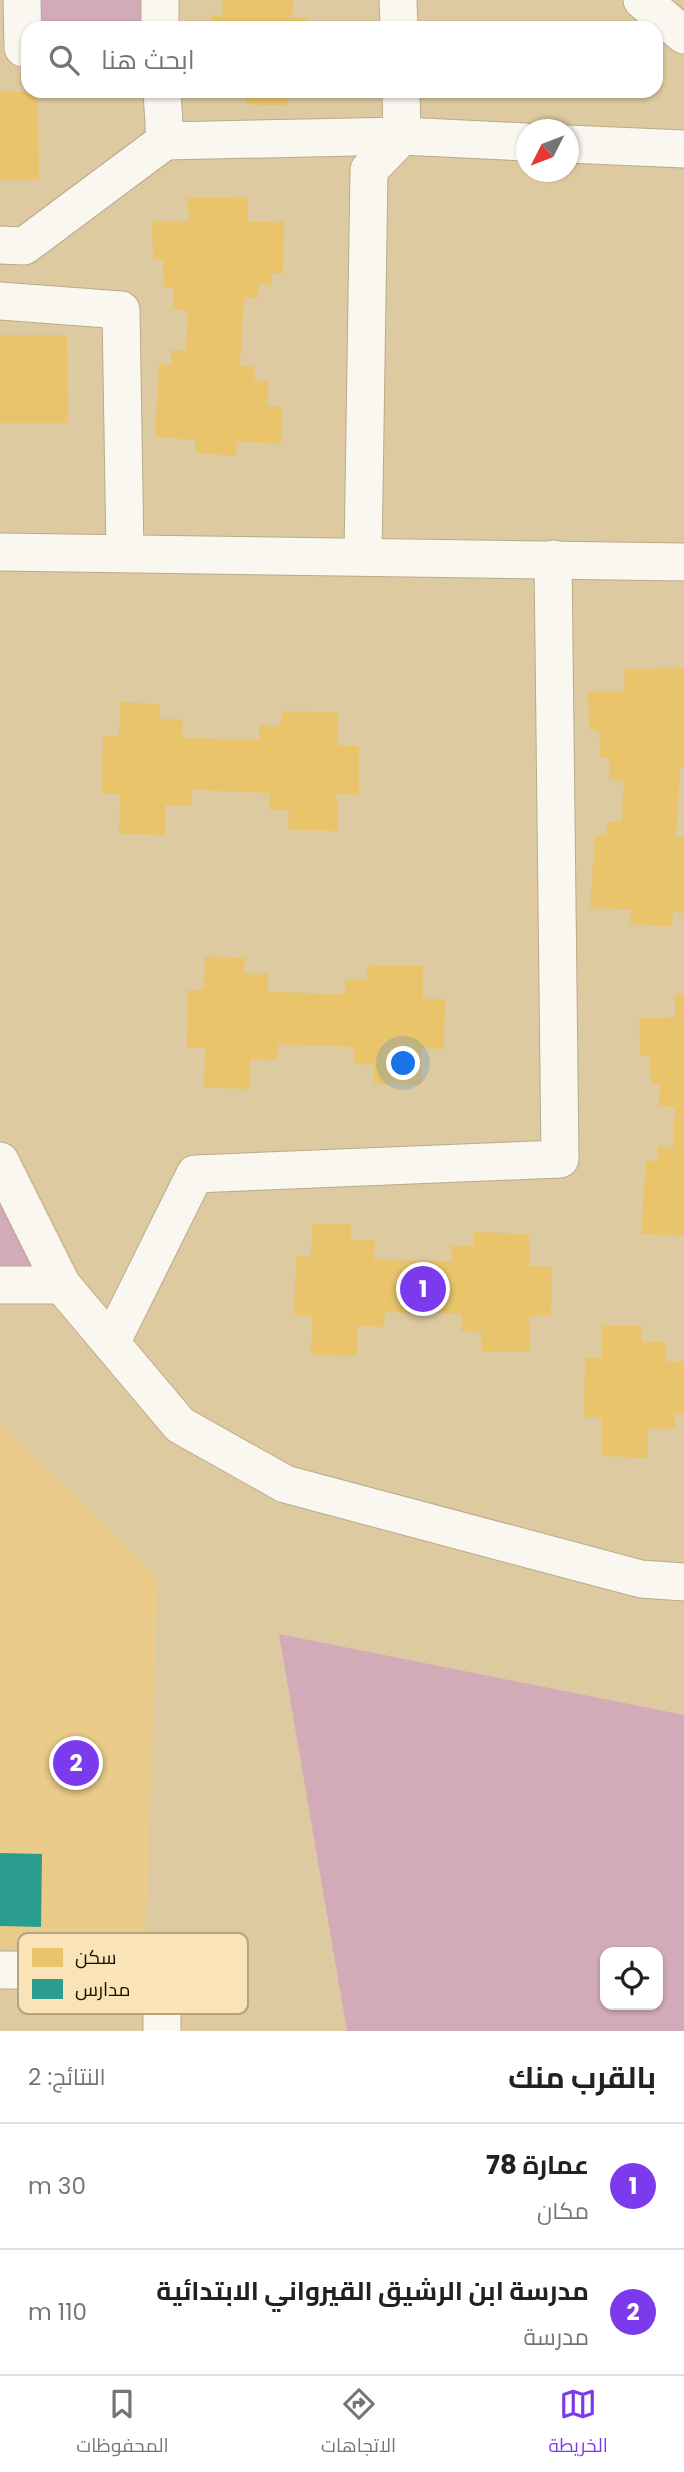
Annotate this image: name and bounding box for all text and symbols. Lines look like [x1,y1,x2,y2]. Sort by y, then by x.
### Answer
search box [21,21,663,98]
icon: search [45,41,83,79]
text: ابحث هنا [101,42,195,78]
north arrow [516,119,579,182]
your location [386,1046,420,1080]
pin: 1 [400,1263,446,1315]
pin: 2 [53,1737,99,1789]
legend [18,1933,248,2014]
text: سكن [75,1944,117,1971]
map controls [600,1947,663,2010]
button: locate [600,1947,663,2010]
text: مدارس [75,1976,130,2003]
text: بالقرب منك [508,2056,656,2099]
text: النتائج: 2 [28,2061,106,2093]
text: عمارة 78 [486,2147,589,2183]
text: 30 m [28,2170,86,2202]
text: 1 [629,2170,637,2202]
text: مكان [537,2195,589,2227]
text: مدرسة ابن الرشيق القيرواني الابتدائية [156,2273,589,2309]
text: 110 m [28,2296,87,2328]
text: 2 [626,2296,640,2328]
text: مدرسة [524,2321,589,2353]
tab: المحفوظات [76,2385,169,2463]
tab: الاتجاهات [321,2385,396,2463]
tab: الخريطة [549,2385,608,2463]

